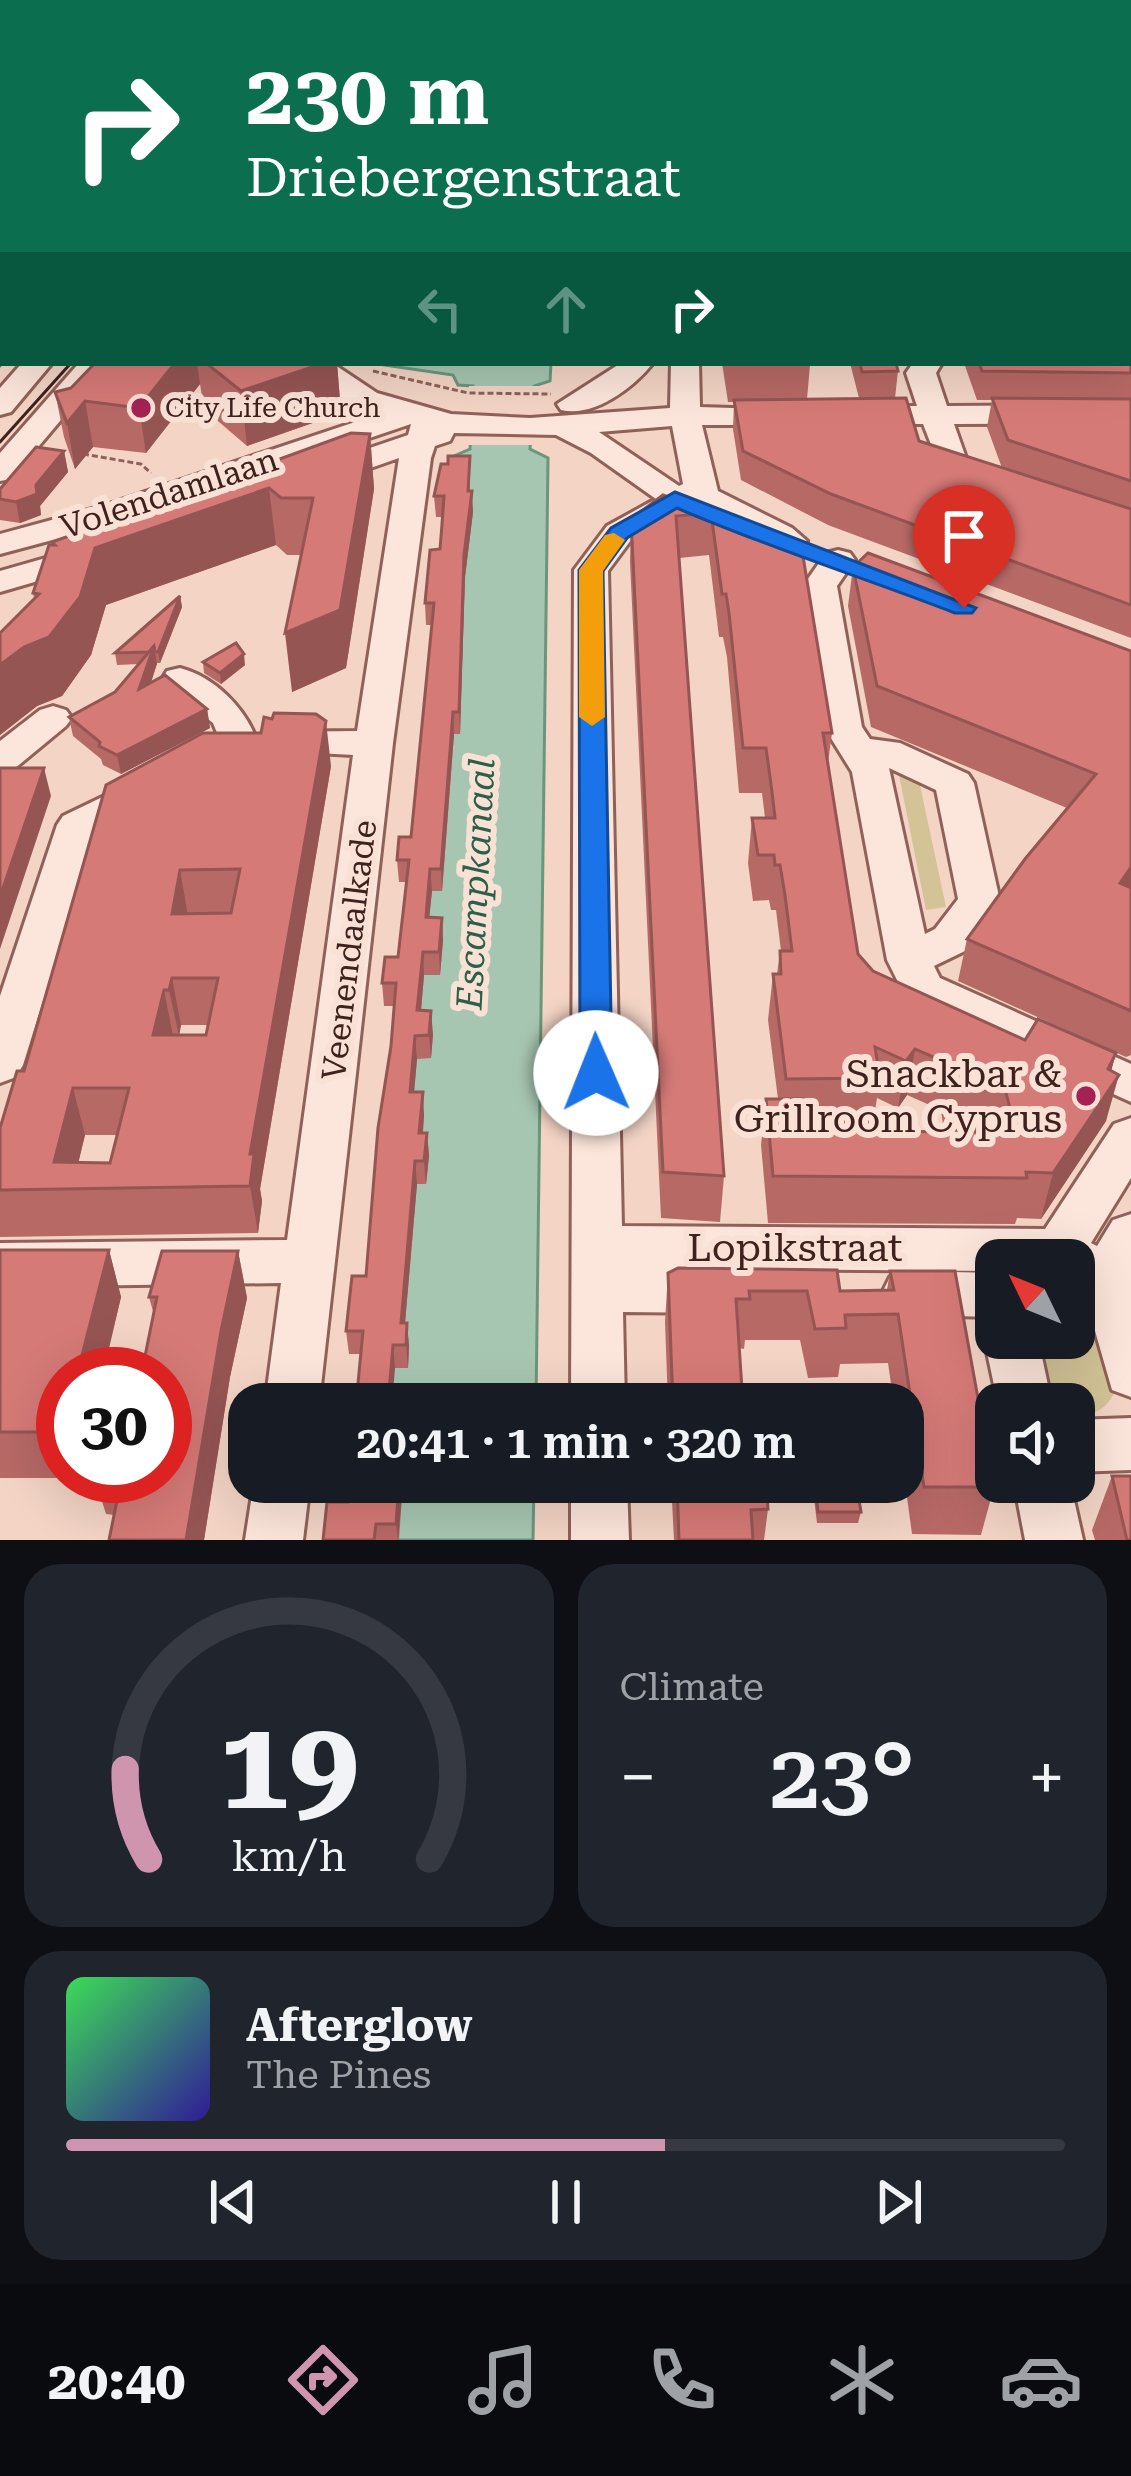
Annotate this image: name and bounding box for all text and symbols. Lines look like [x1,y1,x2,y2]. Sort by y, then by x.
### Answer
text: 230 m [246,46,489,144]
icon: right [48,48,204,204]
text: Driebergenstraat [246,146,681,209]
icon: left [407,276,473,342]
icon: ahead [533,276,599,342]
icon: right [659,276,725,342]
place label: City Life Church [165,392,381,424]
marker: City Life Church [128,395,154,421]
street label: Volendamlaan [55,439,283,547]
pin [913,485,1015,608]
icon: arrive [931,503,997,569]
water label: Escampkanaal [448,757,504,1012]
street label: Veenendaalkade [314,818,384,1082]
position arrow [533,1010,659,1136]
place label: Snackbar & Grillroom Cyprus [734,1051,1062,1142]
marker: Snackbar & Grillroom Cyprus [1073,1083,1099,1109]
street label: Lopikstraat [687,1225,903,1271]
north arrow [975,1239,1095,1359]
map controls [975,1239,1095,1503]
speed limit sign: 30 [36,1347,192,1503]
button: sound [975,1383,1095,1503]
text: 20:41 · 1 min · 320 m [356,1416,796,1469]
text: Climate [620,1664,764,1710]
text: 19 [219,1692,359,1838]
text: 23° [770,1725,915,1830]
text: − [620,1739,656,1816]
text: + [1028,1739,1065,1816]
text: km/h [231,1830,346,1880]
text: Afterglow [246,1999,472,2052]
text: The Pines [246,2052,431,2098]
icon: previous [200,2169,266,2235]
icon: pause [533,2169,599,2235]
icon: next [866,2169,932,2235]
icon: directions [281,2338,365,2422]
icon: music [461,2338,545,2422]
icon: phone [640,2338,724,2422]
icon: climate [820,2338,904,2422]
icon: car [999,2338,1083,2422]
text: 20:40 [48,2349,186,2412]

